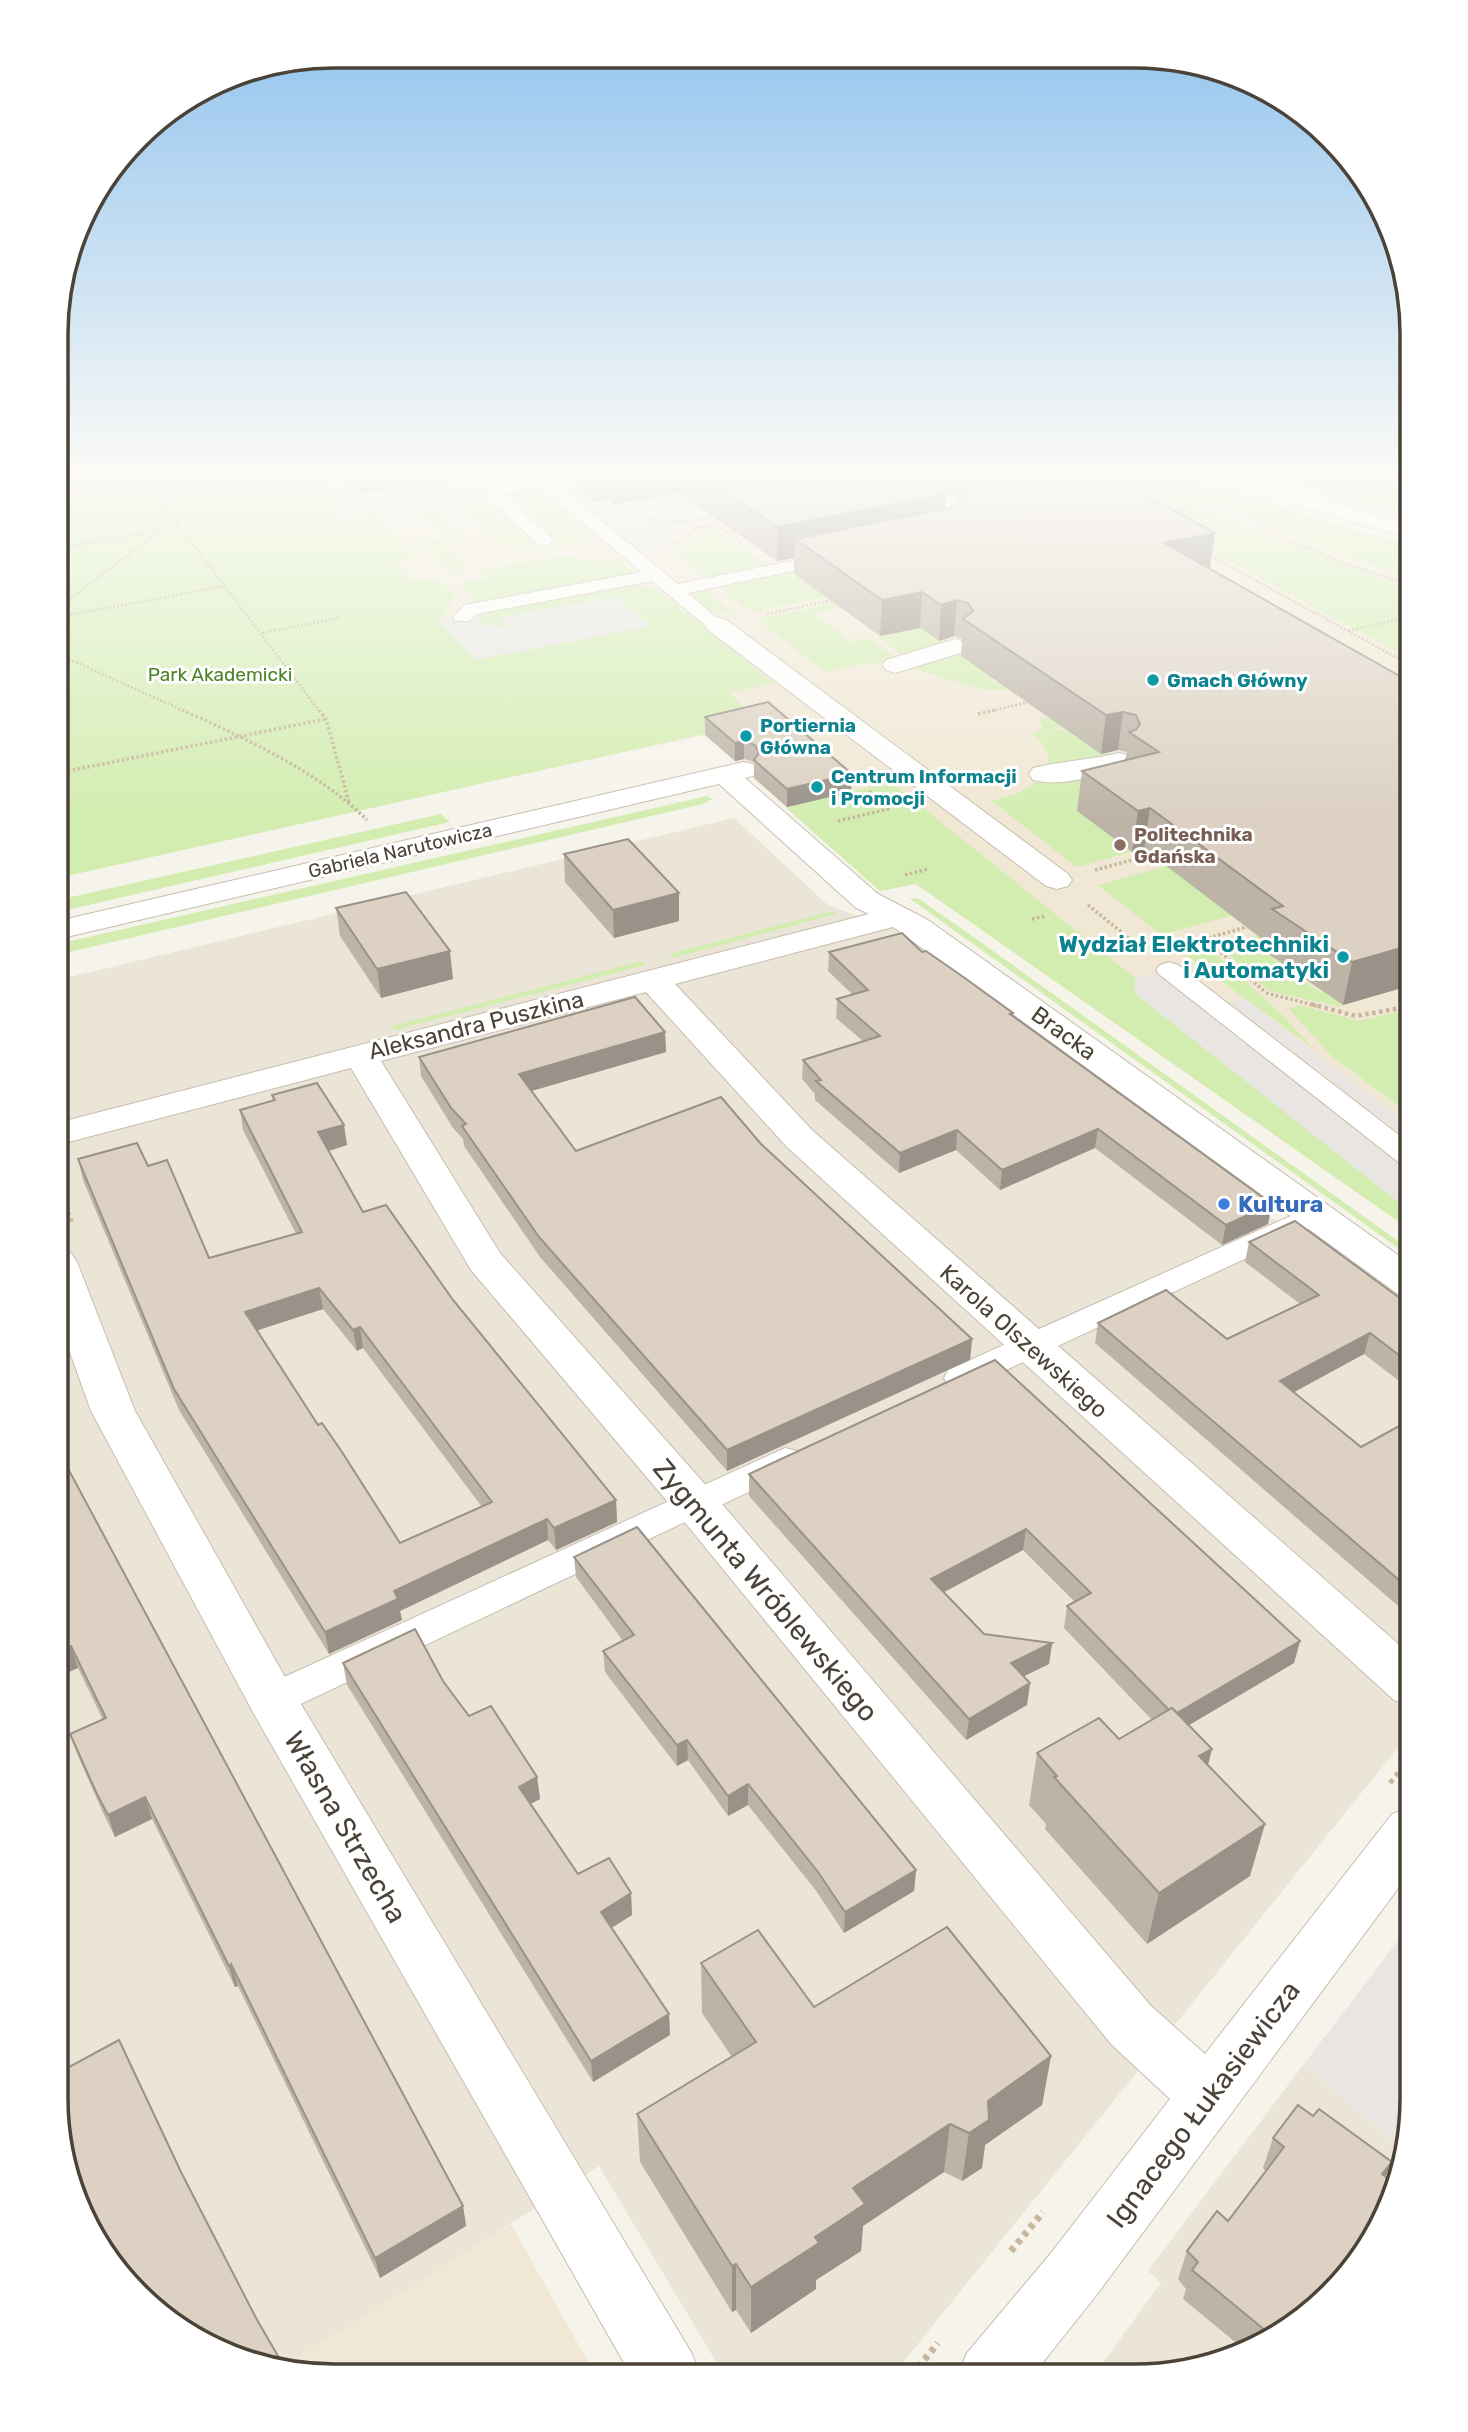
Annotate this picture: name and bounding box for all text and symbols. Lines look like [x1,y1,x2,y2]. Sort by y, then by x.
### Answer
park label: Park Akademicki [148,663,292,686]
place label: Gmach Główny [1167,669,1308,692]
marker: Gmach Główny [1145,672,1161,688]
place label: Portiernia Główna [760,714,856,759]
marker: Portiernia Główna [738,728,754,744]
place label: Centrum Informacji i Promocji [831,765,1017,810]
marker: Centrum Informacji i Promocji [809,779,825,795]
street label: Gabriela Narutowicza [306,818,494,883]
place label: Politechnika Gdańska [1134,823,1253,868]
marker: Politechnika Gdańska [1112,837,1128,853]
place label: Wydział Elektrotechniki i Automatyki [1059,930,1329,984]
marker: Wydział Elektrotechniki i Automatyki [1335,949,1351,965]
street label: Aleksandra Puszkina [366,985,586,1065]
street label: Bracka [1026,1000,1102,1066]
place label: Kultura [1238,1190,1323,1218]
marker: Kultura [1216,1196,1232,1212]
street label: Karola Olszewskiego [934,1258,1114,1424]
street label: Zygmunta Wróblewskiego [646,1452,885,1728]
street label: Własna Strzecha [277,1726,414,1929]
street label: Ignacego Łukasiewicza [1100,1974,1307,2234]

